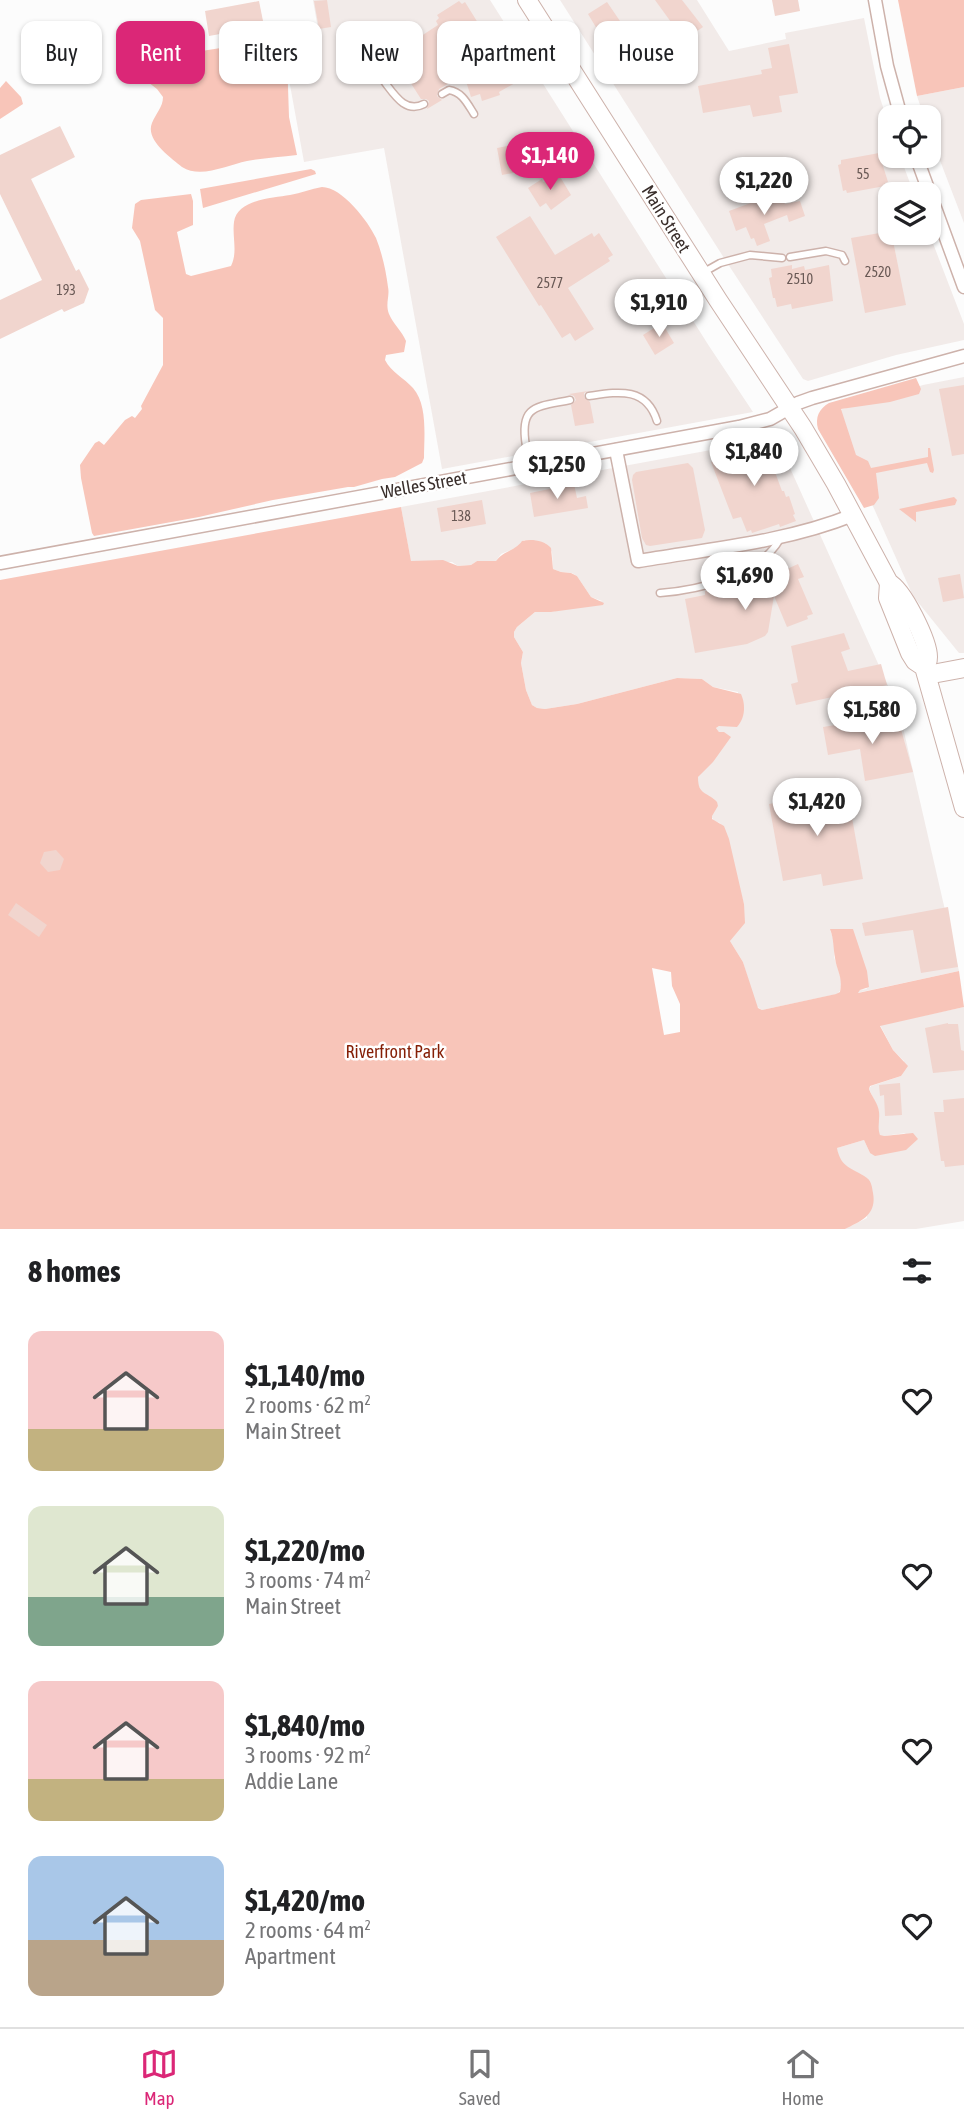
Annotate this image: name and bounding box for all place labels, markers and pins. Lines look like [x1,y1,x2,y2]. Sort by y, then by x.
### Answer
pin: $1,140 [493,132,607,192]
pin: $1,220 [707,158,821,217]
pin: $1,910 [602,280,716,339]
pin: $1,840 [697,428,811,488]
pin: $1,250 [500,442,614,501]
pin: $1,690 [688,552,802,612]
pin: $1,580 [815,686,929,746]
pin: $1,420 [760,778,874,838]

